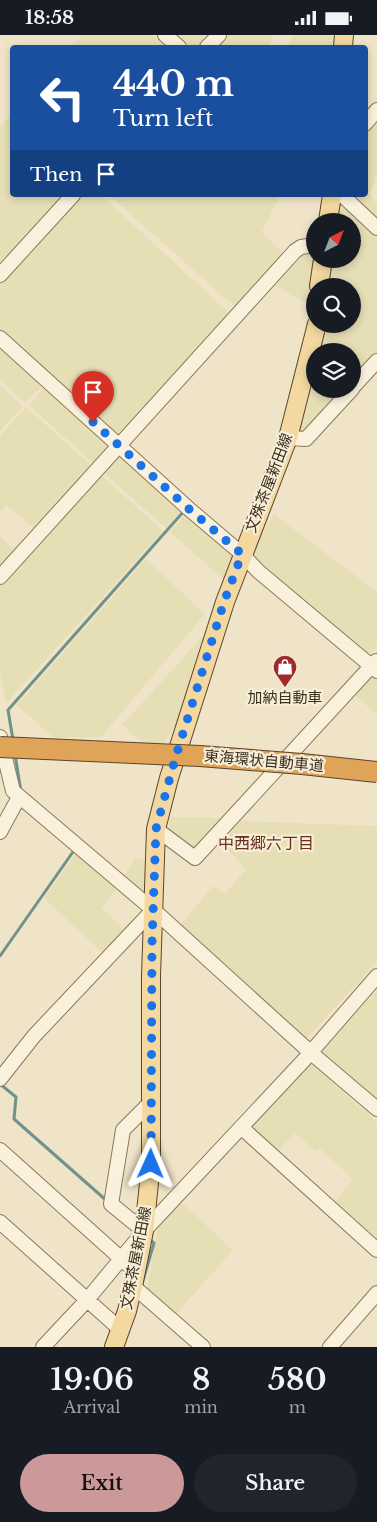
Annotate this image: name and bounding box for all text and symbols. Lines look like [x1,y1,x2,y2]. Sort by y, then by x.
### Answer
text: 18:58 [25,6,74,29]
text: 440 m [113,62,234,105]
icon: left [30,65,95,130]
text: Turn left [113,105,213,132]
icon: arrive [92,160,120,188]
text: Then [30,163,82,186]
north arrow [306,213,361,267]
map controls [306,213,361,398]
button: search [306,278,361,333]
button: layers [306,343,361,398]
pin [72,371,114,422]
icon: arrive [79,378,107,406]
street label: 文殊茶屋新田線 [241,430,296,535]
shop icon: 加納自動車 [272,654,298,688]
place label: 加納自動車 [247,688,323,707]
street label: 東海環状自動車道 [203,746,325,775]
district label: 中西郷六丁目 [218,833,314,853]
position arrow [124,1137,176,1189]
street label: 文殊茶屋新田線 [116,1205,155,1311]
text: 19:06 [50,1361,134,1398]
text: 8 [192,1361,210,1398]
text: 580 [268,1361,327,1398]
text: Arrival [64,1397,120,1417]
text: min [184,1397,218,1417]
text: m [289,1397,306,1417]
button: Exit [20,1454,184,1512]
button: Share [194,1454,357,1512]

